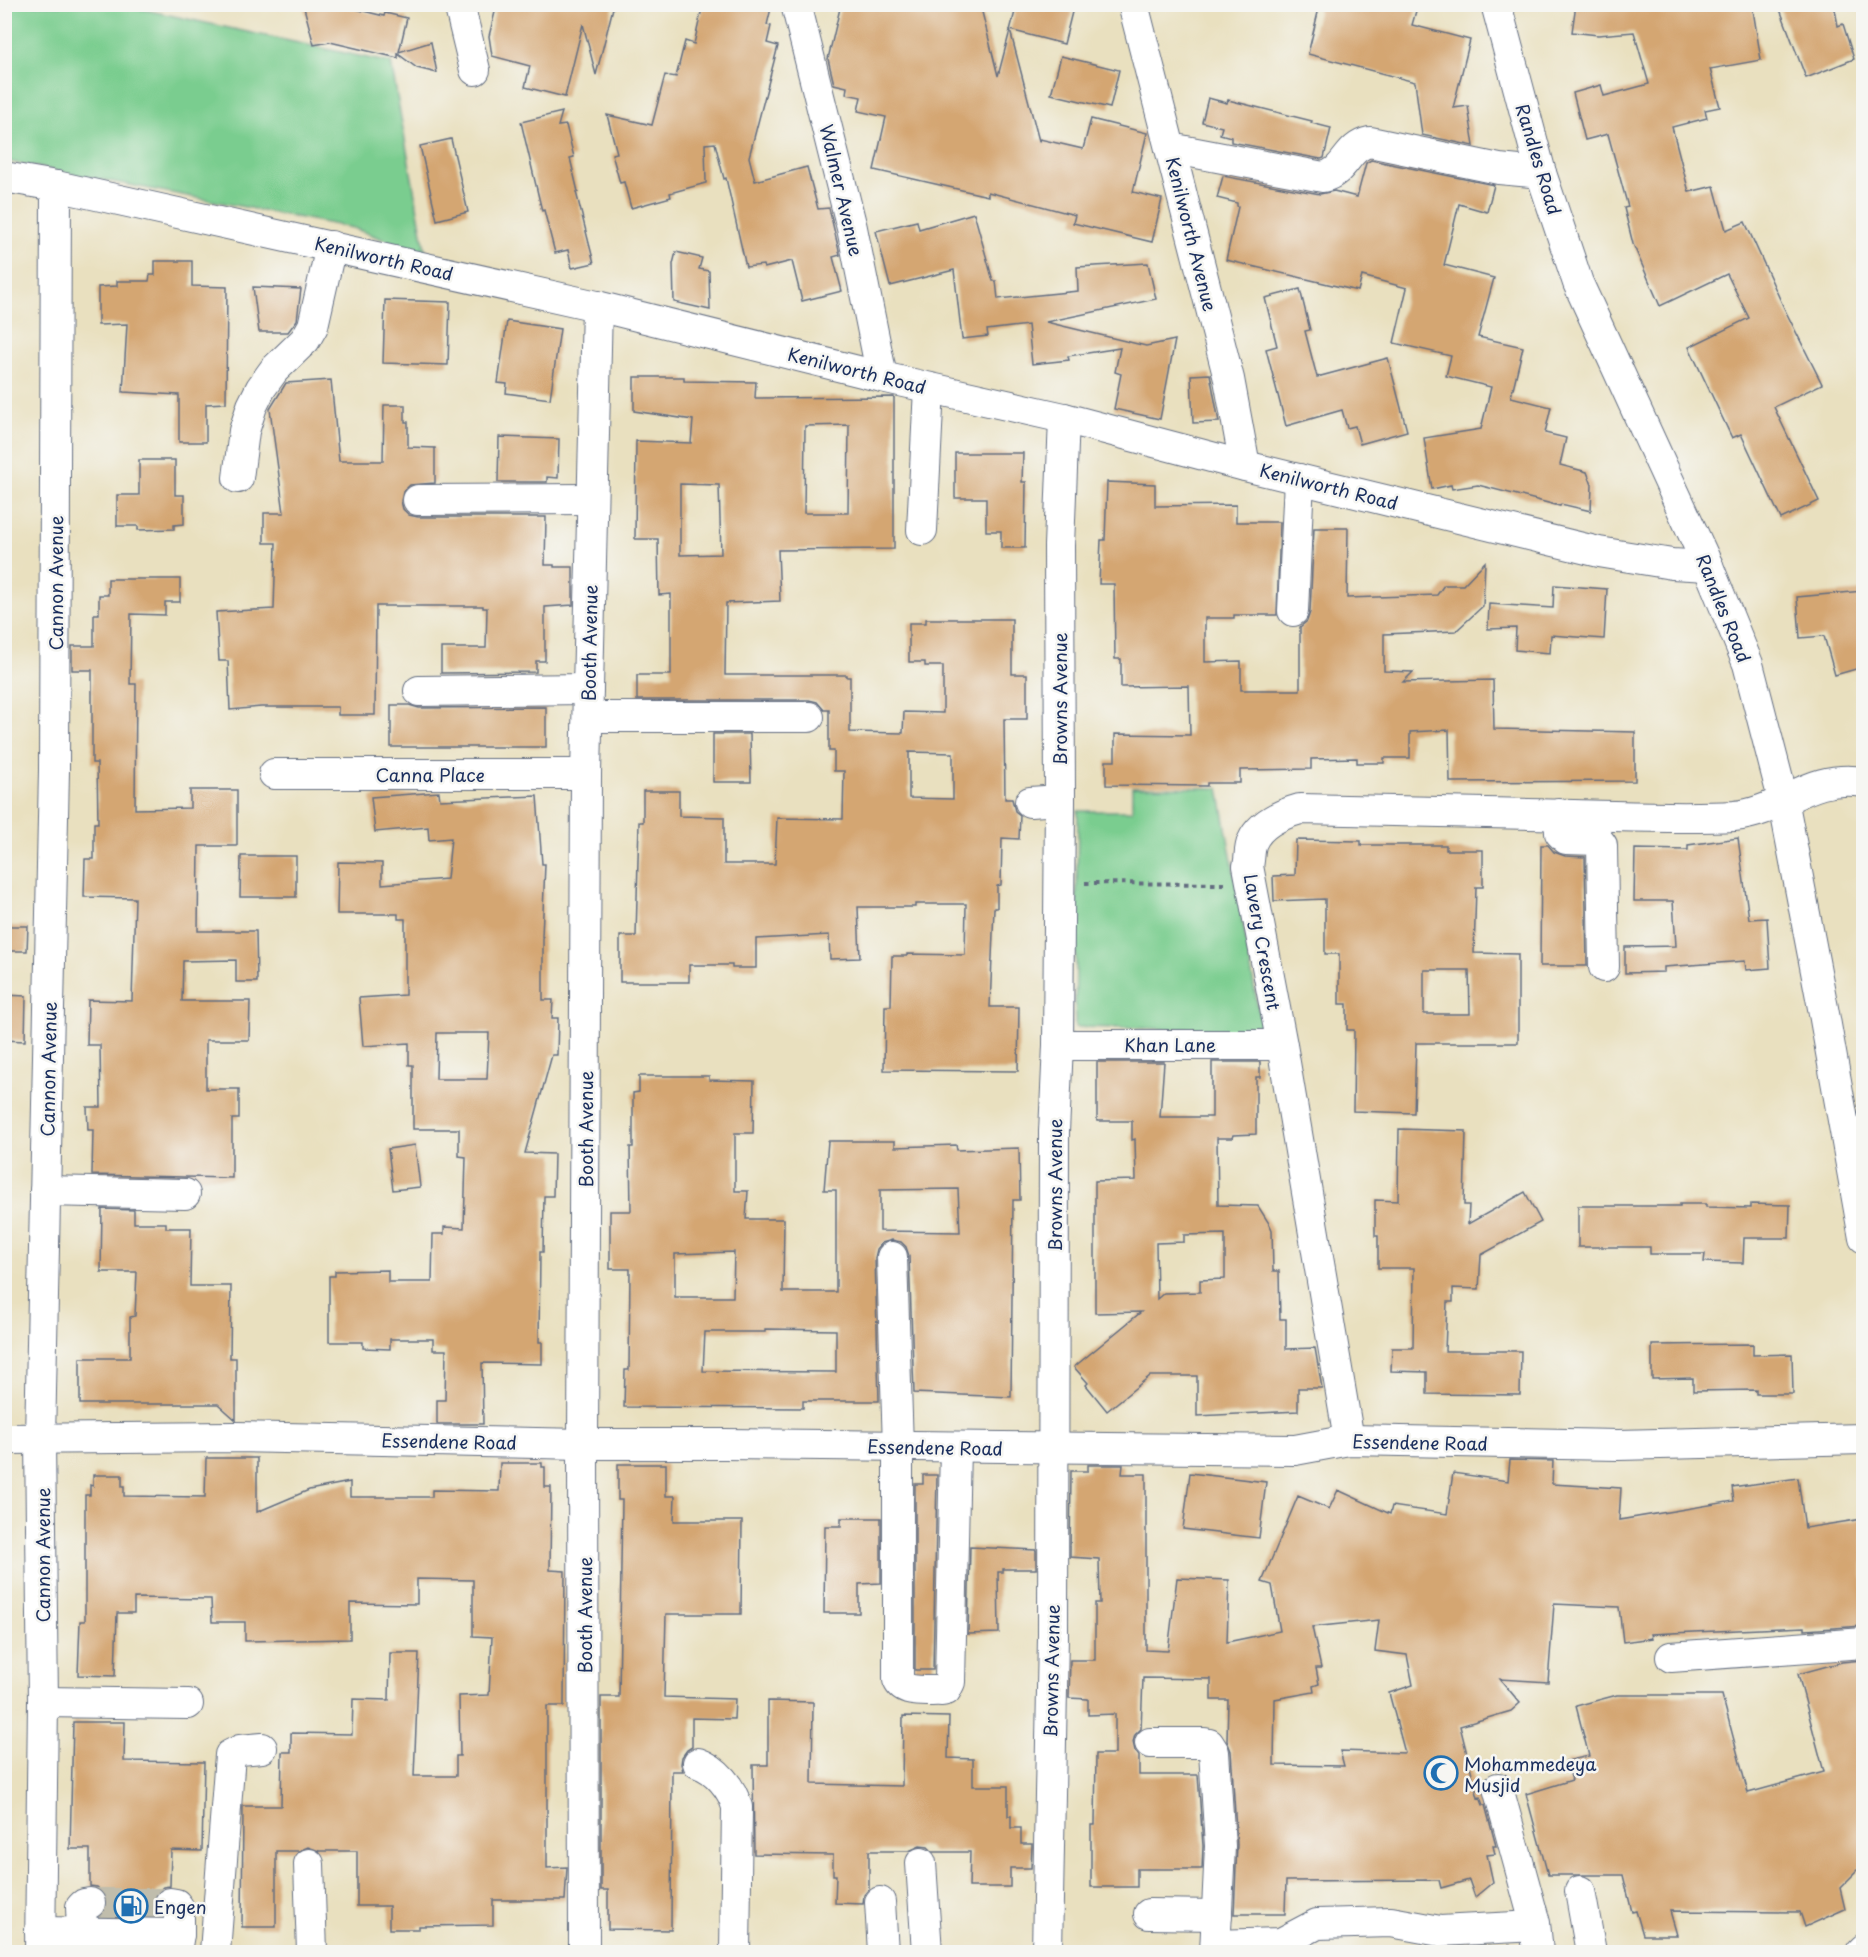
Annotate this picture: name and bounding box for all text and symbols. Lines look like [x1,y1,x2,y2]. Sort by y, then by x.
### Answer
street label: Randles Road [1509,100,1569,218]
street label: Walmer Avenue [814,121,870,259]
street label: Kenilworth Avenue [1160,154,1224,314]
street label: Kenilworth Road [312,229,456,287]
street label: Kenilworth Road [785,340,929,400]
street label: Kenilworth Road [1257,456,1401,516]
street label: Cannon Avenue [42,515,69,651]
street label: Randles Road [1690,550,1758,666]
street label: Booth Avenue [574,584,604,702]
street label: Browns Avenue [1046,632,1073,766]
street label: Canna Place [375,761,485,788]
street label: Lavery Crescent [1238,872,1288,1012]
street label: Cannon Avenue [33,1001,63,1137]
street label: Khan Lane [1124,1031,1216,1058]
street label: Booth Avenue [572,1070,599,1187]
street label: Browns Avenue [1041,1118,1068,1252]
street label: Essendene Road [381,1426,517,1456]
street label: Essendene Road [1352,1427,1488,1457]
street label: Essendene Road [867,1432,1003,1462]
street label: Cannon Avenue [29,1487,56,1623]
street label: Booth Avenue [571,1556,598,1673]
street label: Browns Avenue [1036,1604,1066,1738]
place label: Mohammedeya Musjid [1464,1750,1597,1798]
mosque icon: Mohammedeya Musjid [1423,1755,1459,1791]
fuel station icon: Engen [113,1888,149,1924]
place label: Engen [154,1893,207,1920]

